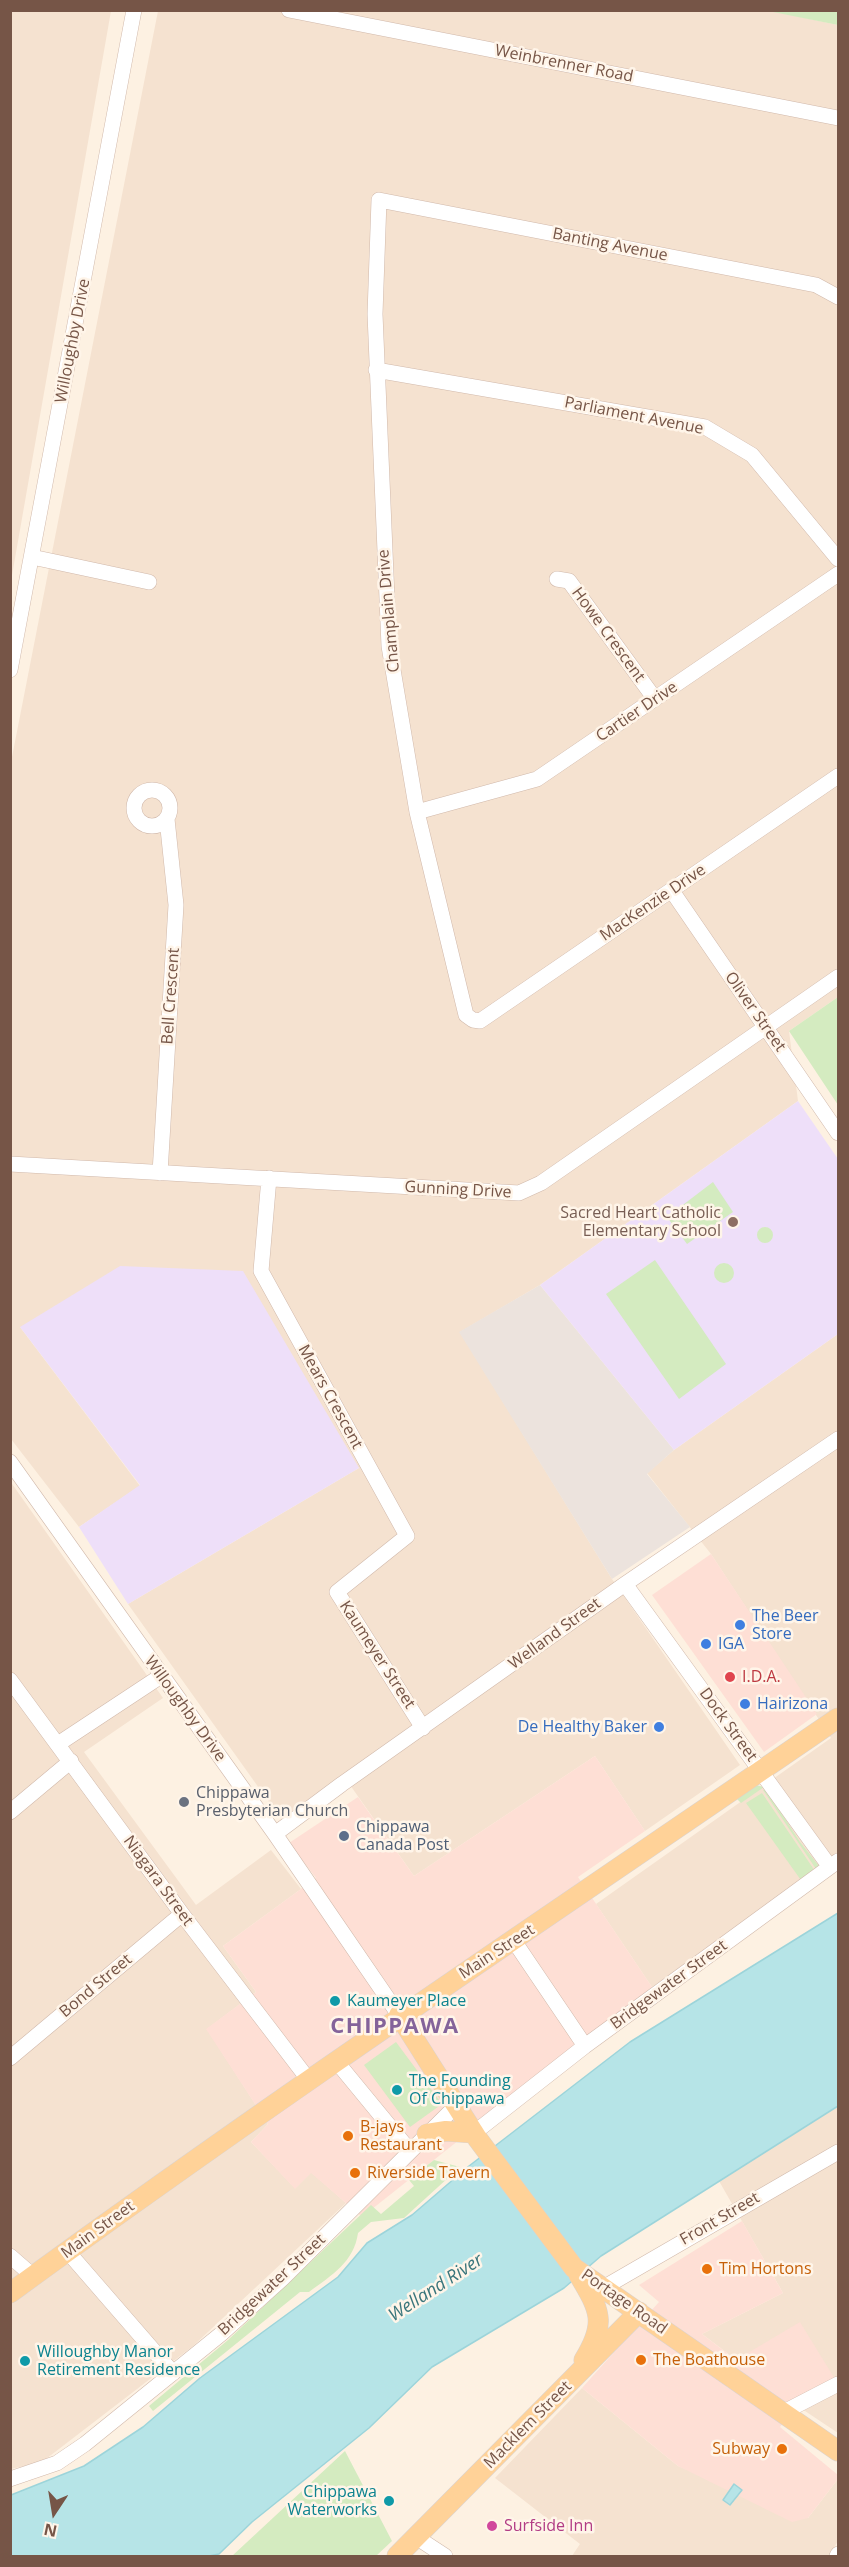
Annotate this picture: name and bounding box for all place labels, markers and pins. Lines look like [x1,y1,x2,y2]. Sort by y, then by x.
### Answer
place label: Sacred Heart Catholic Elementary School [560,1203,721,1241]
marker: Sacred Heart Catholic Elementary School [726,1215,740,1229]
place label: The Beer Store [752,1606,819,1644]
marker: The Beer Store [733,1618,747,1632]
place label: IGA [718,1634,744,1654]
marker: IGA [699,1637,713,1651]
place label: I.D.A. [742,1667,781,1687]
marker: I.D.A. [723,1670,737,1684]
place label: Hairizona [757,1694,828,1714]
marker: Hairizona [738,1697,752,1711]
place label: De Healthy Baker [518,1717,647,1737]
marker: De Healthy Baker [652,1720,666,1734]
place label: Chippawa Presbyterian Church [196,1783,348,1821]
marker: Chippawa Presbyterian Church [177,1795,191,1809]
place label: Chippawa Canada Post [356,1817,449,1855]
marker: Chippawa Canada Post [337,1829,351,1843]
place label: Kaumeyer Place [347,1991,466,2011]
marker: Kaumeyer Place [328,1994,342,2008]
place label: The Founding Of Chippawa [409,2071,511,2109]
marker: The Founding Of Chippawa [390,2083,404,2097]
place label: B-jays Restaurant [360,2117,442,2155]
marker: B-jays Restaurant [341,2129,355,2143]
place label: Riverside Tavern [367,2163,490,2183]
marker: Riverside Tavern [348,2166,362,2180]
place label: Tim Hortons [719,2259,812,2279]
marker: Tim Hortons [700,2262,714,2276]
place label: Willoughby Manor Retirement Residence [37,2342,200,2380]
place label: The Boathouse [653,2350,765,2370]
marker: The Boathouse [634,2353,648,2367]
marker: Willoughby Manor Retirement Residence [18,2354,32,2368]
place label: Subway [712,2439,770,2459]
marker: Subway [775,2442,789,2456]
place label: Chippawa Waterworks [288,2482,377,2520]
marker: Chippawa Waterworks [382,2494,396,2508]
place label: Surfside Inn [504,2516,593,2536]
marker: Surfside Inn [485,2519,499,2533]

